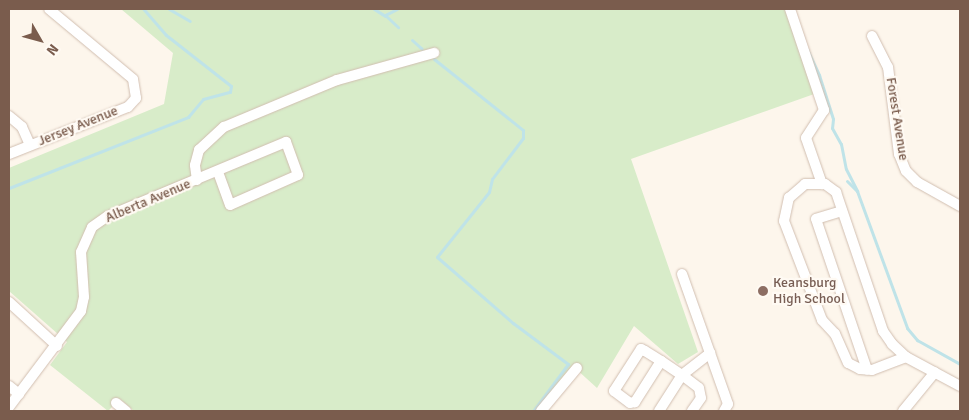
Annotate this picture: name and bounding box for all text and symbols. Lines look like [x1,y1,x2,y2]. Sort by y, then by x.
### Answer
north arrow [15,15,65,65]
text: N [43,40,62,59]
street label: Forest Avenue [882,76,912,162]
street label: Jersey Avenue [36,102,120,150]
street label: Alberta Avenue [103,175,193,227]
place label: Keansburg High School [773,275,845,308]
marker: Keansburg High School [757,285,769,297]

